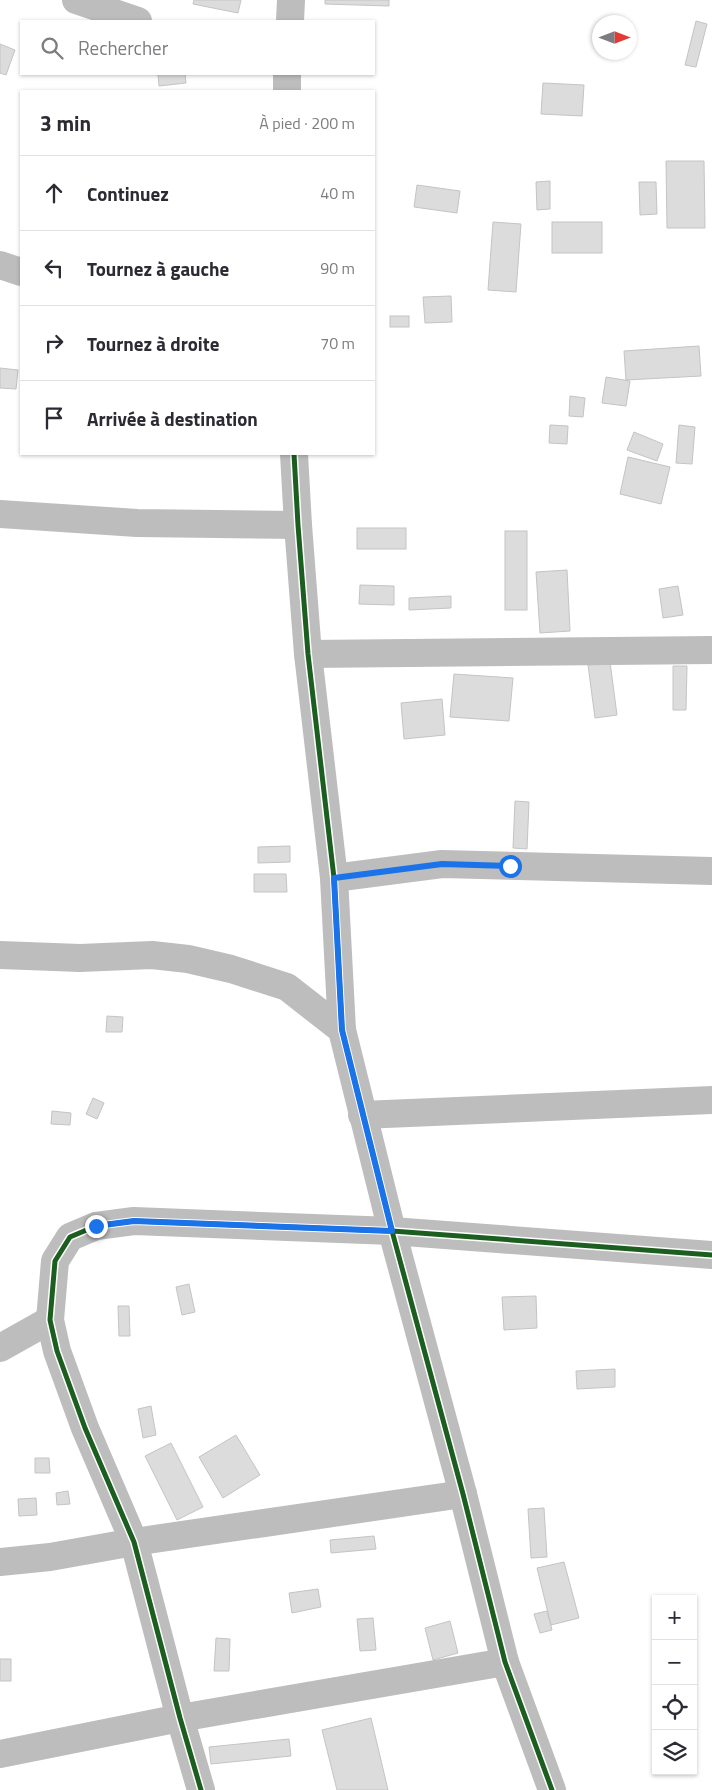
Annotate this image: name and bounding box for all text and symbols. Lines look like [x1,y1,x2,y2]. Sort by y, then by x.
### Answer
north arrow [592,15,637,60]
search box [20,20,375,75]
text: Rechercher [78,33,168,62]
icon: search [38,34,66,62]
text: 3 min [40,107,91,139]
text: À pied · 200 m [259,111,355,135]
icon: ahead [40,179,68,207]
text: Continuez [87,179,169,208]
text: 40 m [320,181,355,205]
icon: left [40,254,68,282]
text: Tournez à gauche [87,254,229,283]
text: 90 m [320,256,355,280]
icon: right [40,329,68,357]
text: Tournez à droite [87,329,219,358]
text: 70 m [320,331,355,355]
icon: arrive [40,404,68,432]
text: Arrivée à destination [87,404,258,433]
route start [499,855,522,878]
route end [85,1215,108,1238]
map controls [652,1595,697,1775]
button: + [652,1595,697,1640]
button: − [652,1640,697,1685]
button: locate [652,1685,697,1730]
button: layers [652,1730,697,1775]

